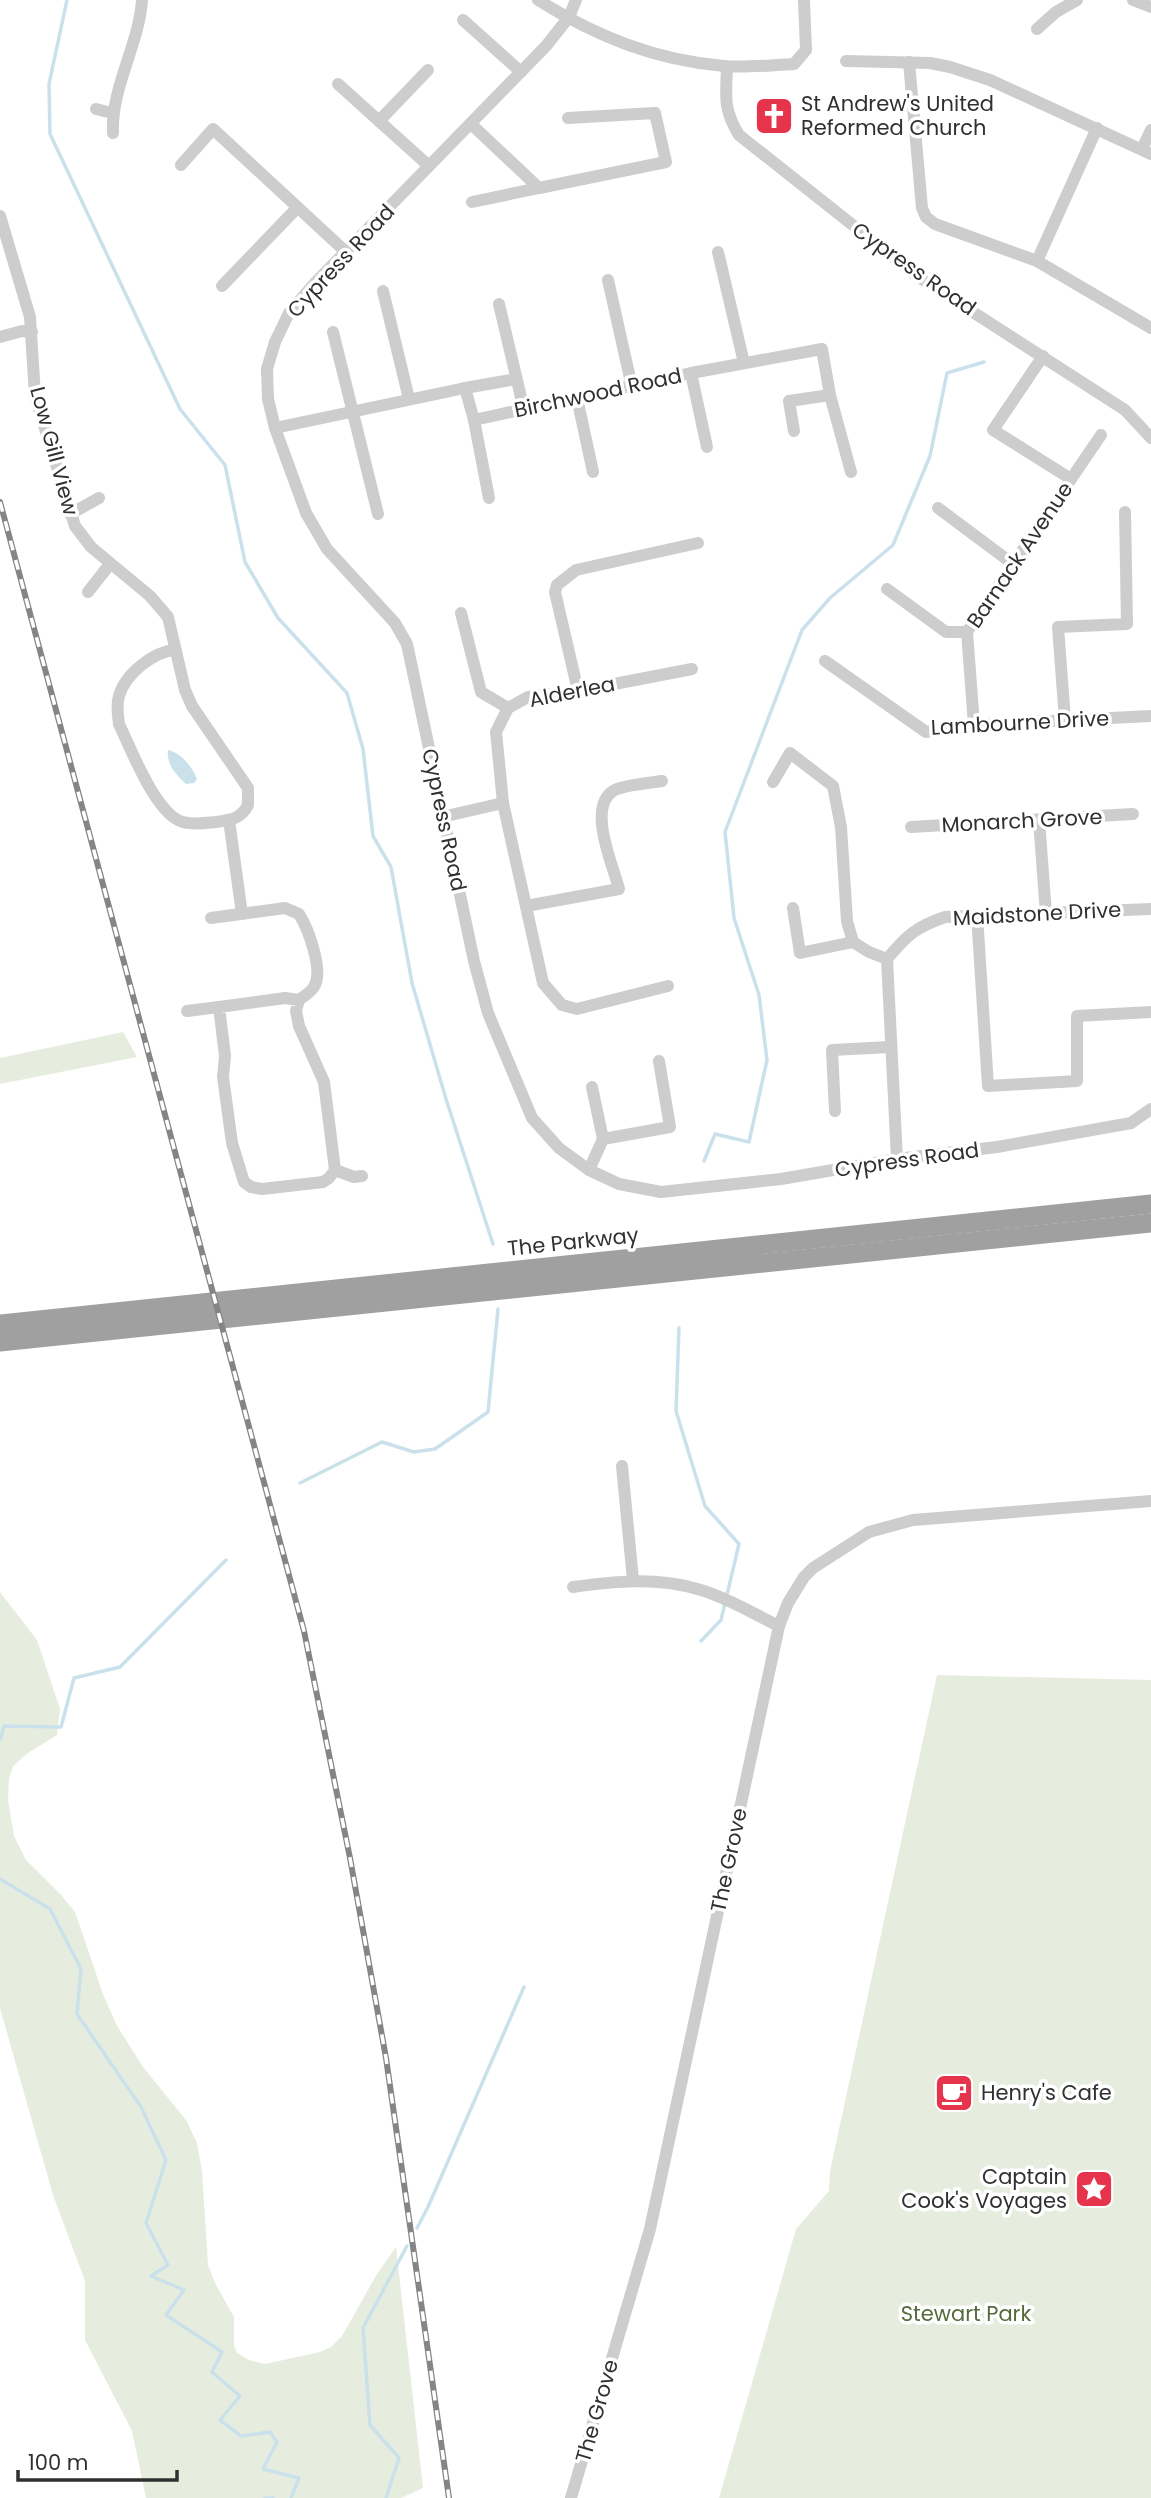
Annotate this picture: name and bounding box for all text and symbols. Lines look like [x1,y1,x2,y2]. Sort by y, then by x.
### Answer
place label: St Andrew's United Reformed Church [801,89,994,142]
church icon: St Andrew's United Reformed Church [753,95,795,137]
street label: Cypress Road [281,198,401,324]
street label: Cypress Road [846,215,982,322]
street label: Birchwood Road [511,361,684,424]
street label: Low Gill View [23,383,86,519]
street label: Barnack Avenue [960,476,1079,634]
street label: Alderlea [527,669,617,714]
street label: Lambourne Drive [930,703,1110,742]
street label: Cypress Road [415,746,474,894]
street label: Monarch Grove [941,802,1103,839]
street label: Maidstone Drive [952,895,1122,932]
street label: Cypress Road [833,1135,981,1184]
street label: The Parkway [506,1220,640,1263]
street label: The Grove [703,1805,754,1915]
cafe icon: Henry's Cafe [933,2072,975,2114]
place label: Henry's Cafe [981,2078,1112,2107]
place label: Captain Cook's Voyages [901,2162,1067,2215]
place icon: Captain Cook's Voyages [1073,2168,1115,2210]
park label: Stewart Park [901,2299,1031,2328]
street label: The Grove [568,2356,625,2466]
scale bar [18,2438,177,2482]
text: 100 m [28,2448,88,2477]

